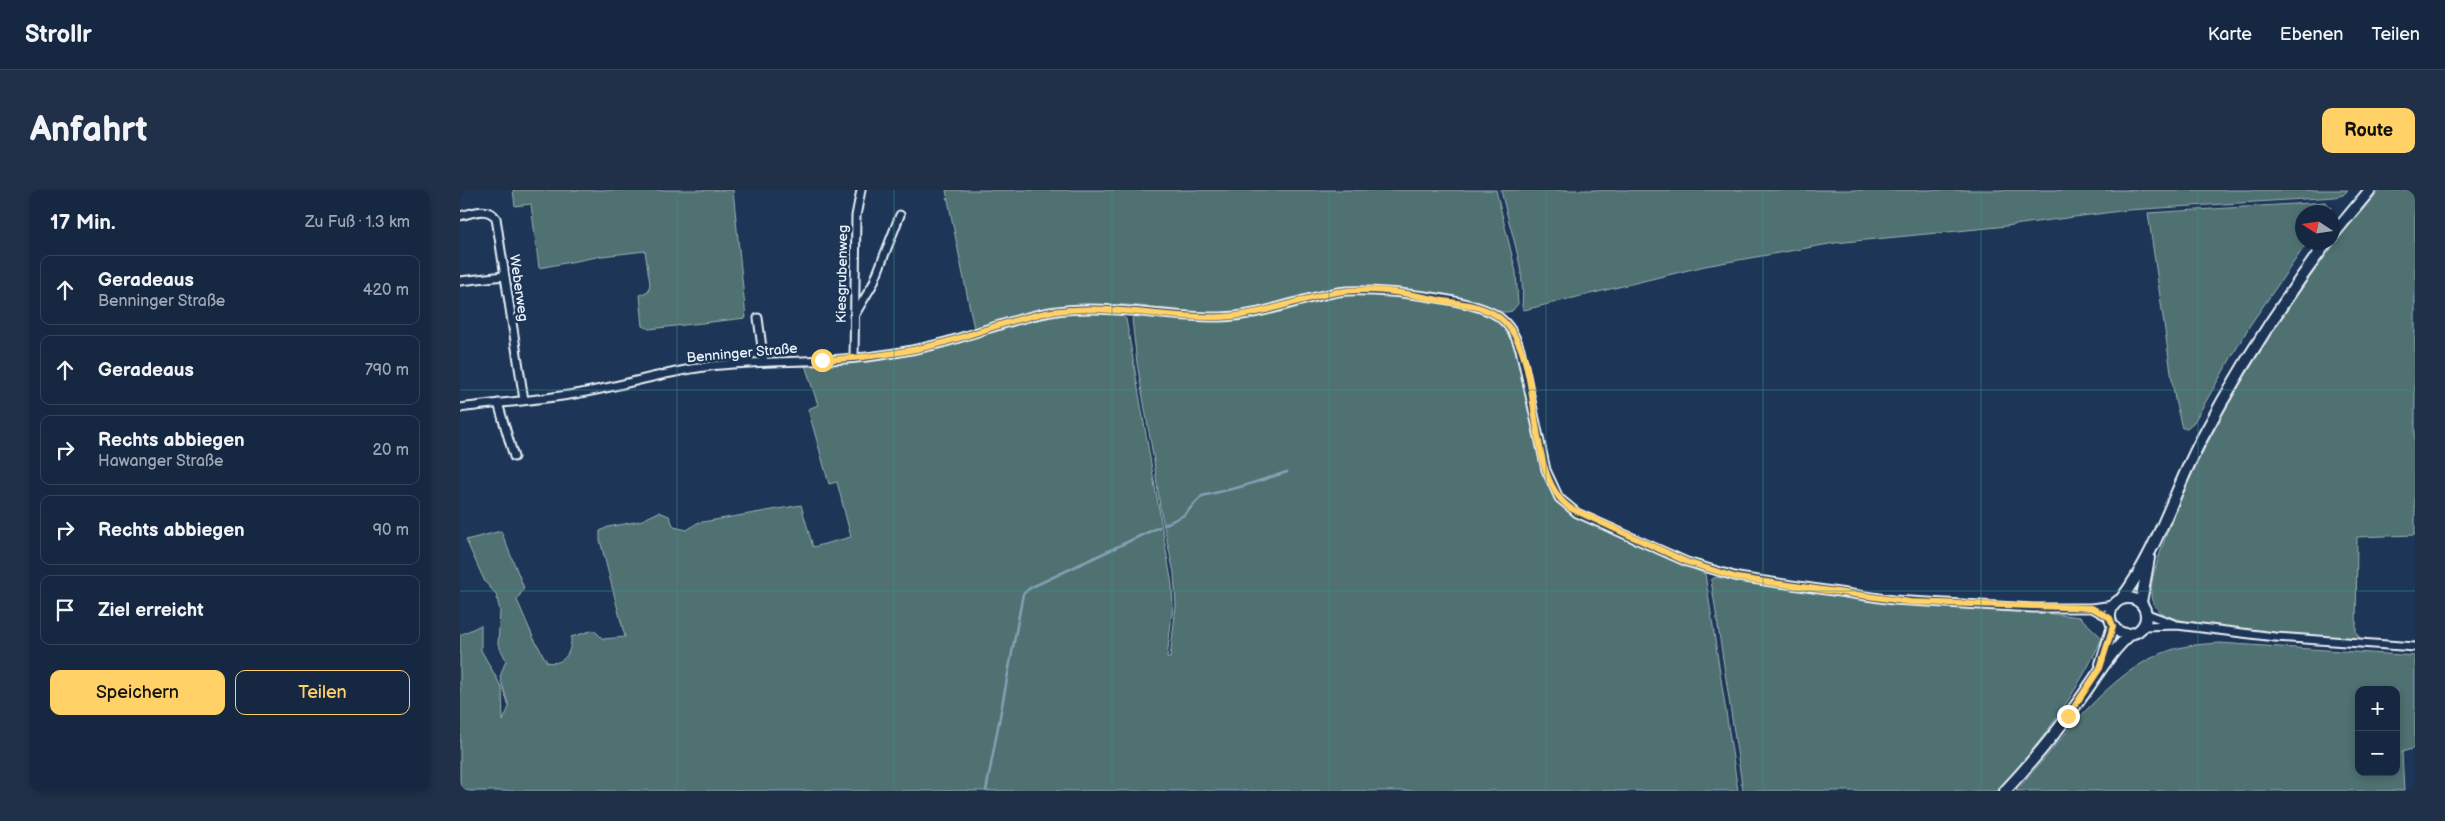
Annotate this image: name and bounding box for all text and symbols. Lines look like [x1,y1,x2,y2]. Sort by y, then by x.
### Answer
text: Strollr [25,20,92,49]
text: Karte [2208,24,2252,45]
text: Ebenen [2280,24,2343,45]
text: Teilen [2371,24,2420,45]
button: Route [2322,108,2415,153]
text: Anfahrt [30,109,148,152]
north arrow [2295,205,2340,250]
text: 17 Min. [50,210,116,235]
text: Zu Fuß · 1.3 km [305,213,410,232]
street label: Kiesgrubenweg [833,225,851,323]
street label: Weberweg [506,254,532,322]
text: Geradeaus [98,269,194,292]
icon: ahead [51,276,79,304]
text: 420 m [363,281,409,300]
text: Benninger Straße [98,292,225,311]
street label: Benninger Straße [686,340,798,366]
route start [811,349,834,372]
icon: ahead [51,356,79,384]
text: Geradeaus [98,359,194,382]
text: 790 m [365,361,409,380]
text: Rechts abbiegen [98,429,245,452]
icon: right [51,436,79,464]
text: 20 m [373,441,409,460]
text: Hawanger Straße [98,452,224,471]
icon: right [51,516,79,544]
text: Rechts abbiegen [98,519,245,542]
text: 90 m [373,521,409,540]
icon: arrive [51,596,79,624]
text: Ziel erreicht [98,599,204,622]
button: Speichern [50,670,225,715]
button: Teilen [235,670,410,715]
map controls [2355,686,2400,776]
button: + [2355,686,2400,731]
route end [2057,705,2080,728]
button: − [2355,731,2400,776]

